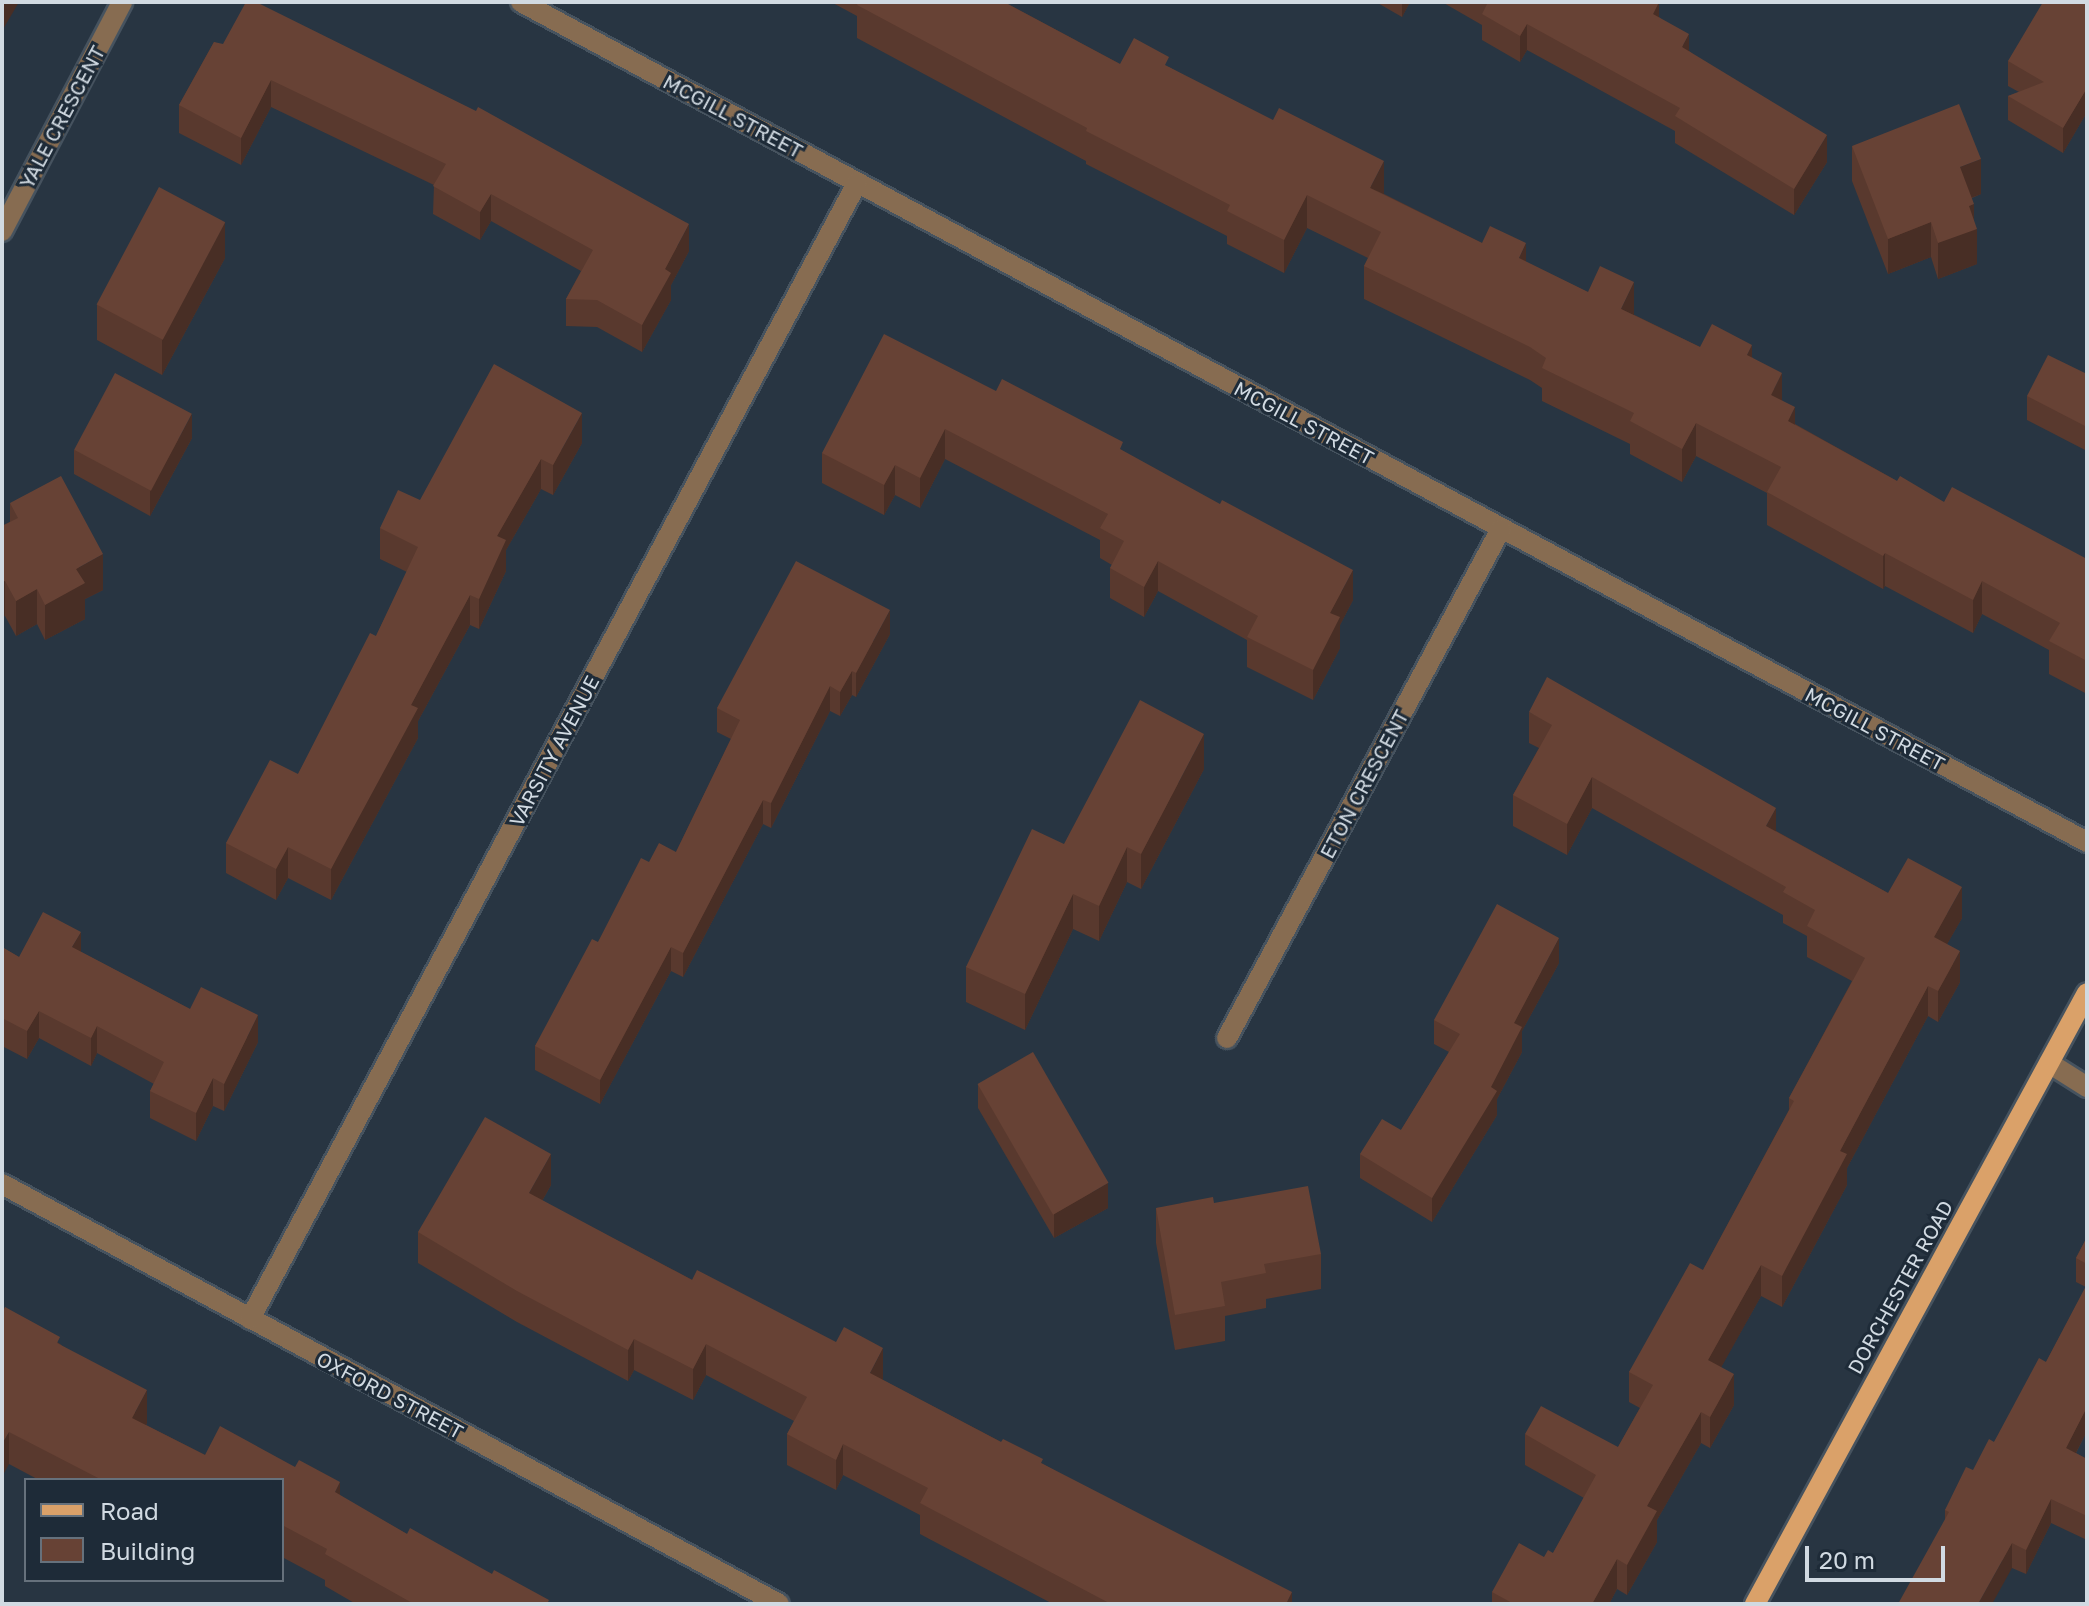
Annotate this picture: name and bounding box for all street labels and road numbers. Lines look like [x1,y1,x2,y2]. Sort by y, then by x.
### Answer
street label: YALE CRESCENT [14,41,110,193]
street label: MCGILL STREET [659,69,807,163]
street label: MCGILL STREET [1230,376,1378,470]
street label: VARSITY AVENUE [504,671,604,831]
street label: MCGILL STREET [1801,682,1949,776]
street label: ETON CRESCENT [1315,706,1413,862]
street label: DORCHESTER ROAD [1842,1196,1958,1378]
street label: OXFORD STREET [313,1346,467,1444]

